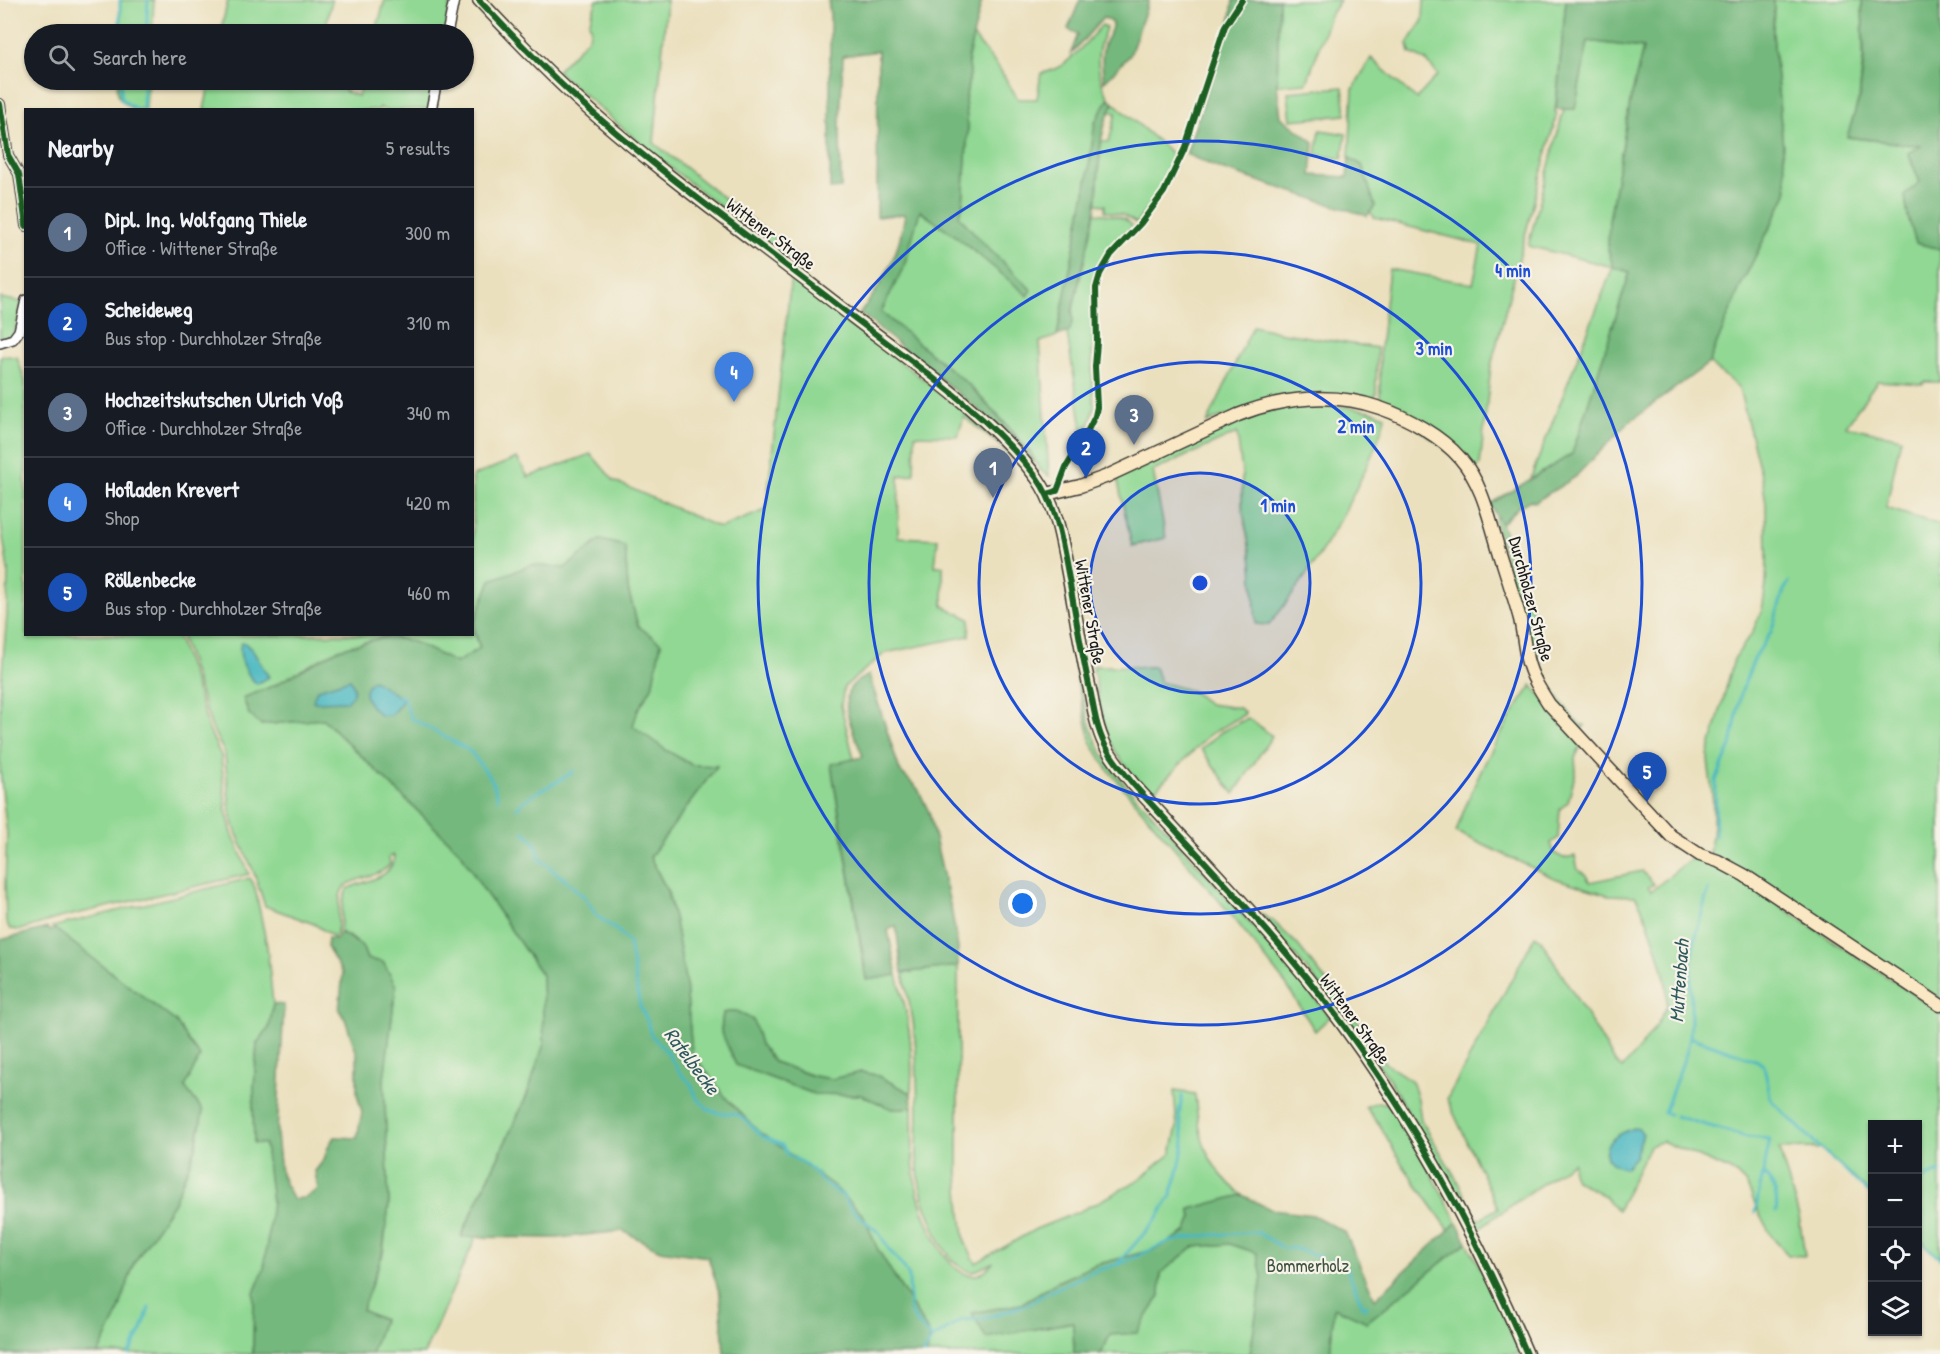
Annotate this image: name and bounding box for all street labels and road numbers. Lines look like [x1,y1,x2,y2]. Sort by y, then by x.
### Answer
street label: Wittener Straße [721,192,821,276]
street label: Durchholzer Straße [1503,534,1560,664]
street label: Wittener Straße [1069,557,1112,666]
street label: Wittener Straße [1314,968,1397,1069]

